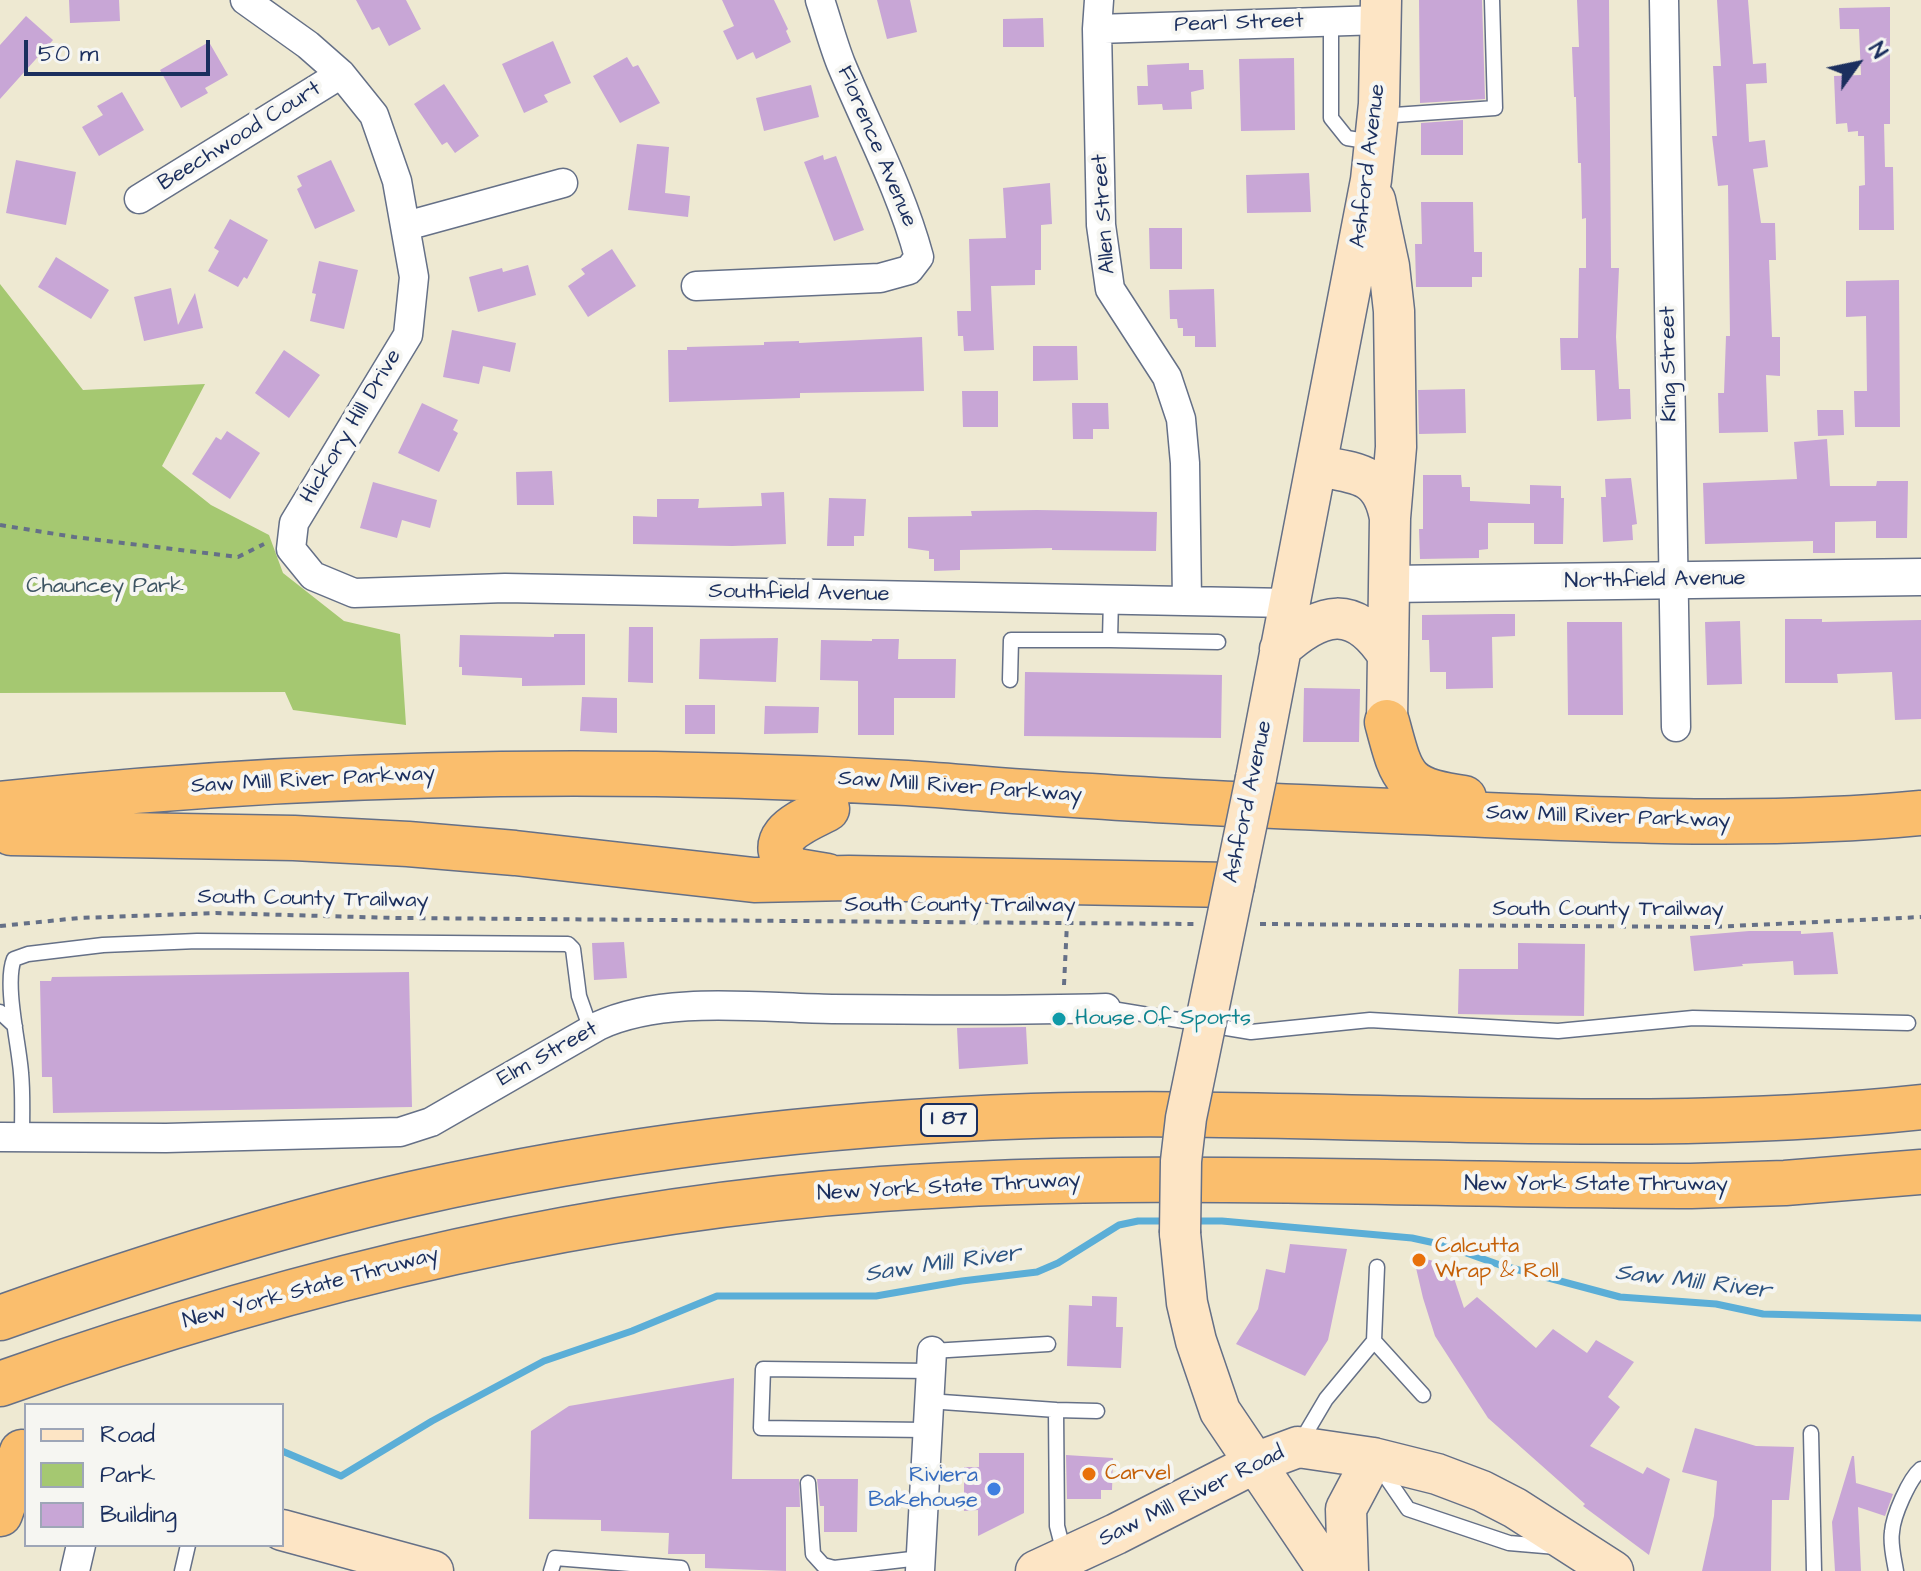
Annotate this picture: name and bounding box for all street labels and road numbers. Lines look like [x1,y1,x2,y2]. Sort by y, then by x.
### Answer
street label: Pearl Street [1174,9,1304,39]
street label: Florence Avenue [830,63,922,231]
street label: Beechwood Court [154,76,326,198]
street label: Ashford Avenue [1346,82,1392,250]
street label: Allen Street [1088,153,1122,275]
street label: King Street [1656,306,1684,422]
street label: Hickory Hill Drive [296,345,408,509]
street label: Northfield Avenue [1564,566,1746,596]
street label: Southfield Avenue [708,579,890,609]
street label: Ashford Avenue [1219,718,1279,886]
street label: Saw Mill River Parkway [190,761,436,801]
street label: Saw Mill River Parkway [837,766,1083,810]
street label: Saw Mill River Parkway [1485,801,1731,835]
street label: South County Trailway [197,885,429,915]
street label: South County Trailway [844,893,1076,919]
street label: South County Trailway [1492,897,1724,923]
street label: Elm Street [493,1017,603,1093]
road number: I 87 [921,1104,977,1136]
street label: New York State Thruway [817,1168,1081,1208]
street label: New York State Thruway [1464,1172,1728,1198]
street label: New York State Thruway [180,1242,442,1336]
street label: Saw Mill River Road [1095,1441,1289,1553]

